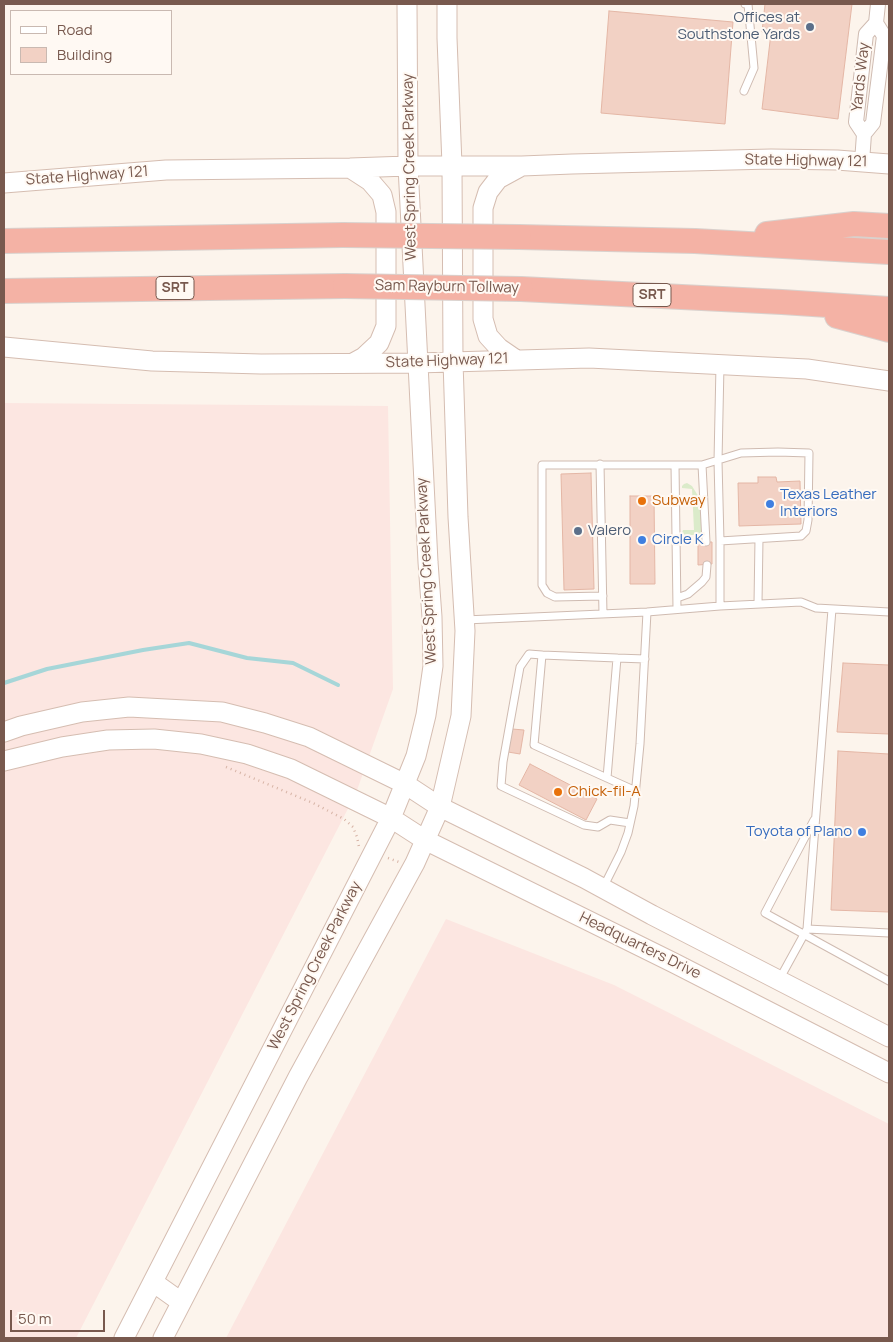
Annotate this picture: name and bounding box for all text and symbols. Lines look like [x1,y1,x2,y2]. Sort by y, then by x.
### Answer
place label: Offices at Southstone Yards [677,9,800,44]
legend [10,10,172,75]
text: Road [57,19,93,40]
marker: Offices at Southstone Yards [804,21,816,33]
street label: Yards Way [848,41,874,113]
text: Building [57,44,112,65]
street label: West Spring Creek Parkway [399,73,421,261]
street label: State Highway 121 [744,151,868,171]
street label: State Highway 121 [25,163,149,189]
road number: SRT [156,276,194,300]
street label: Sam Rayburn Tollway [375,277,519,297]
road number: SRT [633,284,671,306]
street label: State Highway 121 [385,350,509,372]
street label: West Spring Creek Parkway [413,477,441,665]
place label: Texas Leather Interiors [780,486,877,521]
place label: Subway [652,492,706,510]
marker: Subway [636,495,648,507]
marker: Texas Leather Interiors [764,498,776,510]
place label: Valero [588,522,631,540]
marker: Valero [572,525,584,537]
place label: Circle K [652,531,704,549]
marker: Circle K [636,534,648,546]
place label: Chick-fil-A [568,783,641,801]
marker: Chick-fil-A [552,786,564,798]
place label: Toyota of Plano [746,823,852,841]
marker: Toyota of Plano [856,826,868,838]
street label: West Spring Creek Parkway [264,878,366,1054]
street label: Headquarters Drive [576,909,704,983]
scale bar [12,1300,108,1332]
text: 50 m [18,1308,52,1329]

